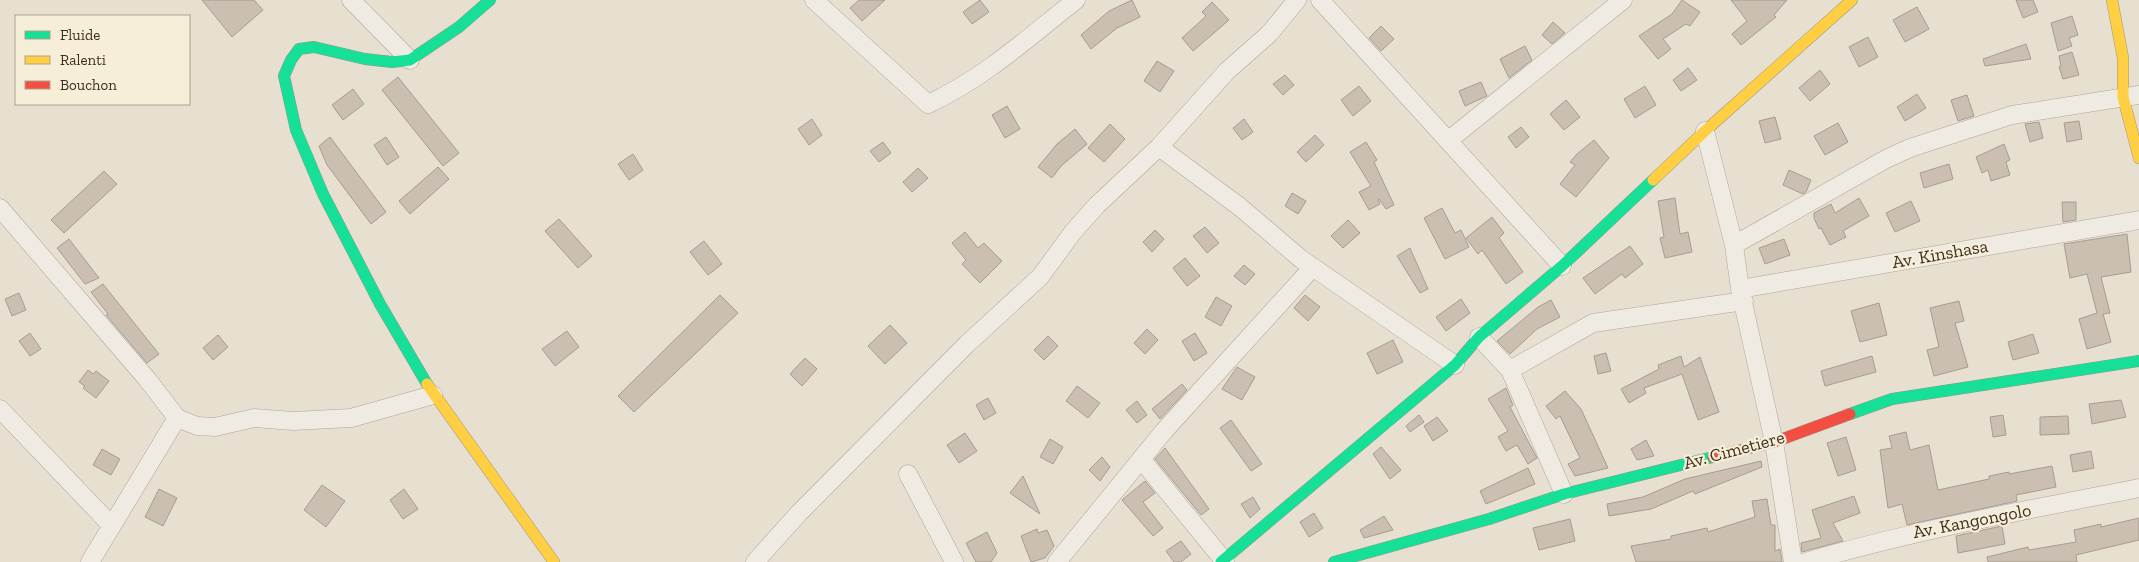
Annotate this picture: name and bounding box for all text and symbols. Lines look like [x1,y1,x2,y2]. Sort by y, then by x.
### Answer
legend [15,15,190,105]
text: Fluide [60,26,100,44]
text: Ralenti [60,51,106,69]
text: Bouchon [60,76,117,94]
street label: Av. Kinshasa [1890,235,1990,273]
street label: Av. Cimetiere [1681,426,1787,474]
street label: Av. Kangongolo [1911,499,2033,543]

